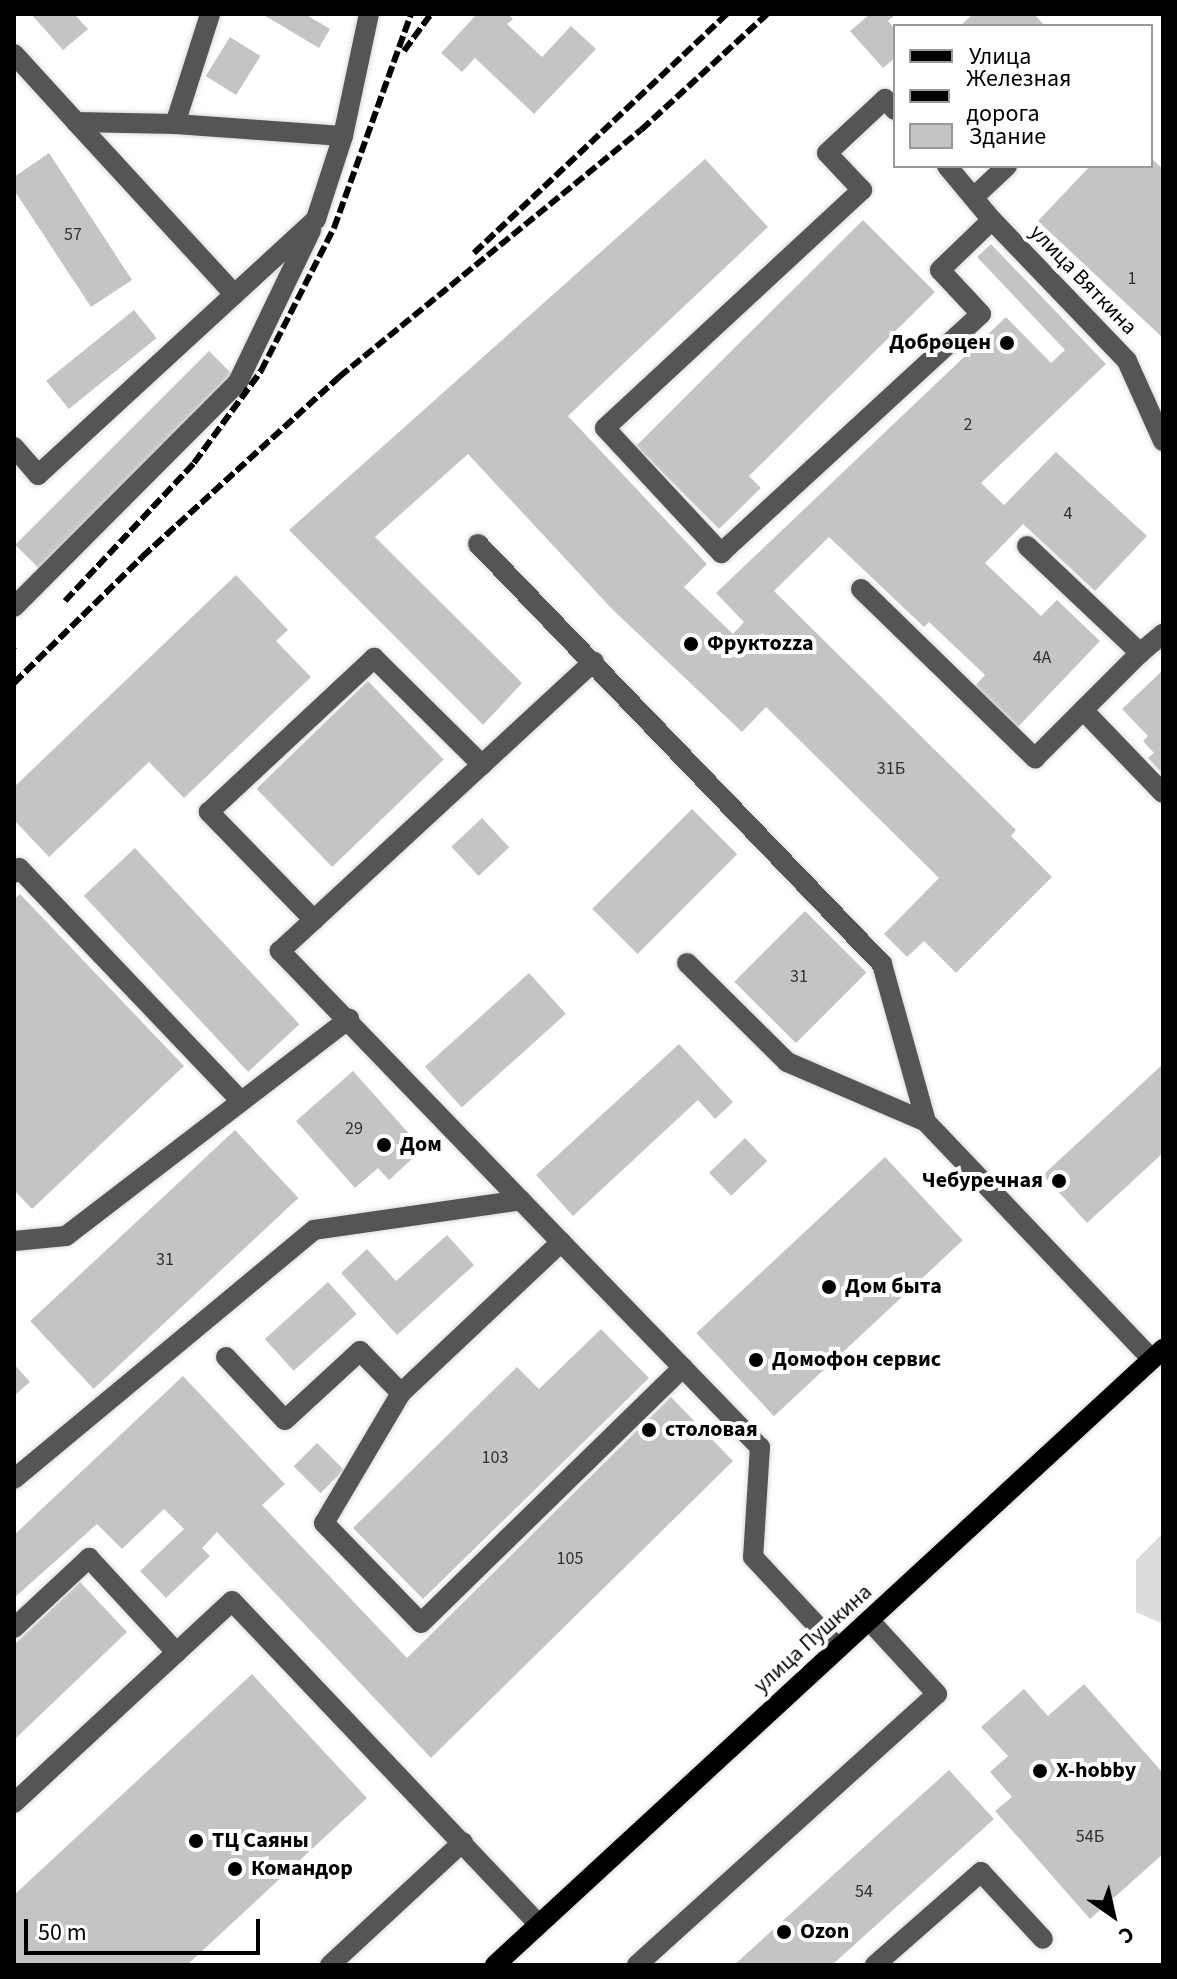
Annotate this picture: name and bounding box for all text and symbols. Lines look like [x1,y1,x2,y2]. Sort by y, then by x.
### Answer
legend [893,24,1153,168]
text: Улица [969,39,1031,74]
text: Железная дорога [966,61,1071,131]
text: Здание [969,119,1046,154]
street label: улица Вяткина [1024,219,1142,341]
house number: 57 [64,224,82,246]
house number: 1 [1128,268,1136,290]
place label: Доброцен [889,330,991,356]
marker: Доброцен [998,334,1016,352]
house number: 2 [964,414,972,436]
house number: 4 [1064,503,1072,525]
place label: Фруктоzzа [707,631,814,657]
marker: Фруктоzzа [682,635,700,653]
house number: 4А [1033,647,1051,669]
house number: 31Б [877,758,905,780]
house number: 31 [790,966,808,988]
house number: 29 [345,1118,363,1140]
place label: Дом [400,1132,442,1158]
marker: Дом [375,1136,393,1154]
place label: Чебуречная [922,1168,1043,1194]
marker: Чебуречная [1050,1172,1068,1190]
house number: 31 [156,1249,174,1271]
place label: Дом быта [845,1274,942,1300]
marker: Дом быта [820,1278,838,1296]
place label: Домофон сервис [772,1347,941,1373]
marker: Домофон сервис [747,1351,765,1369]
place label: столовая [665,1417,758,1443]
marker: столовая [640,1421,658,1439]
house number: 103 [482,1447,508,1469]
house number: 105 [557,1548,583,1570]
street label: улица Пушкина [749,1579,877,1699]
place label: X-hobby [1056,1758,1136,1784]
marker: X-hobby [1031,1762,1049,1780]
house number: 54Б [1076,1826,1104,1848]
place label: ТЦ Саяны [212,1828,309,1854]
marker: ТЦ Саяны [187,1832,205,1850]
place label: Командор [251,1856,353,1882]
marker: Командор [226,1860,244,1878]
north arrow [1073,1875,1153,1955]
house number: 54 [855,1881,873,1903]
scale bar [28,1903,264,1953]
text: 50 m [38,1915,87,1950]
text: С [1112,1918,1141,1952]
place label: Ozon [800,1919,849,1945]
marker: Ozon [775,1923,793,1941]

